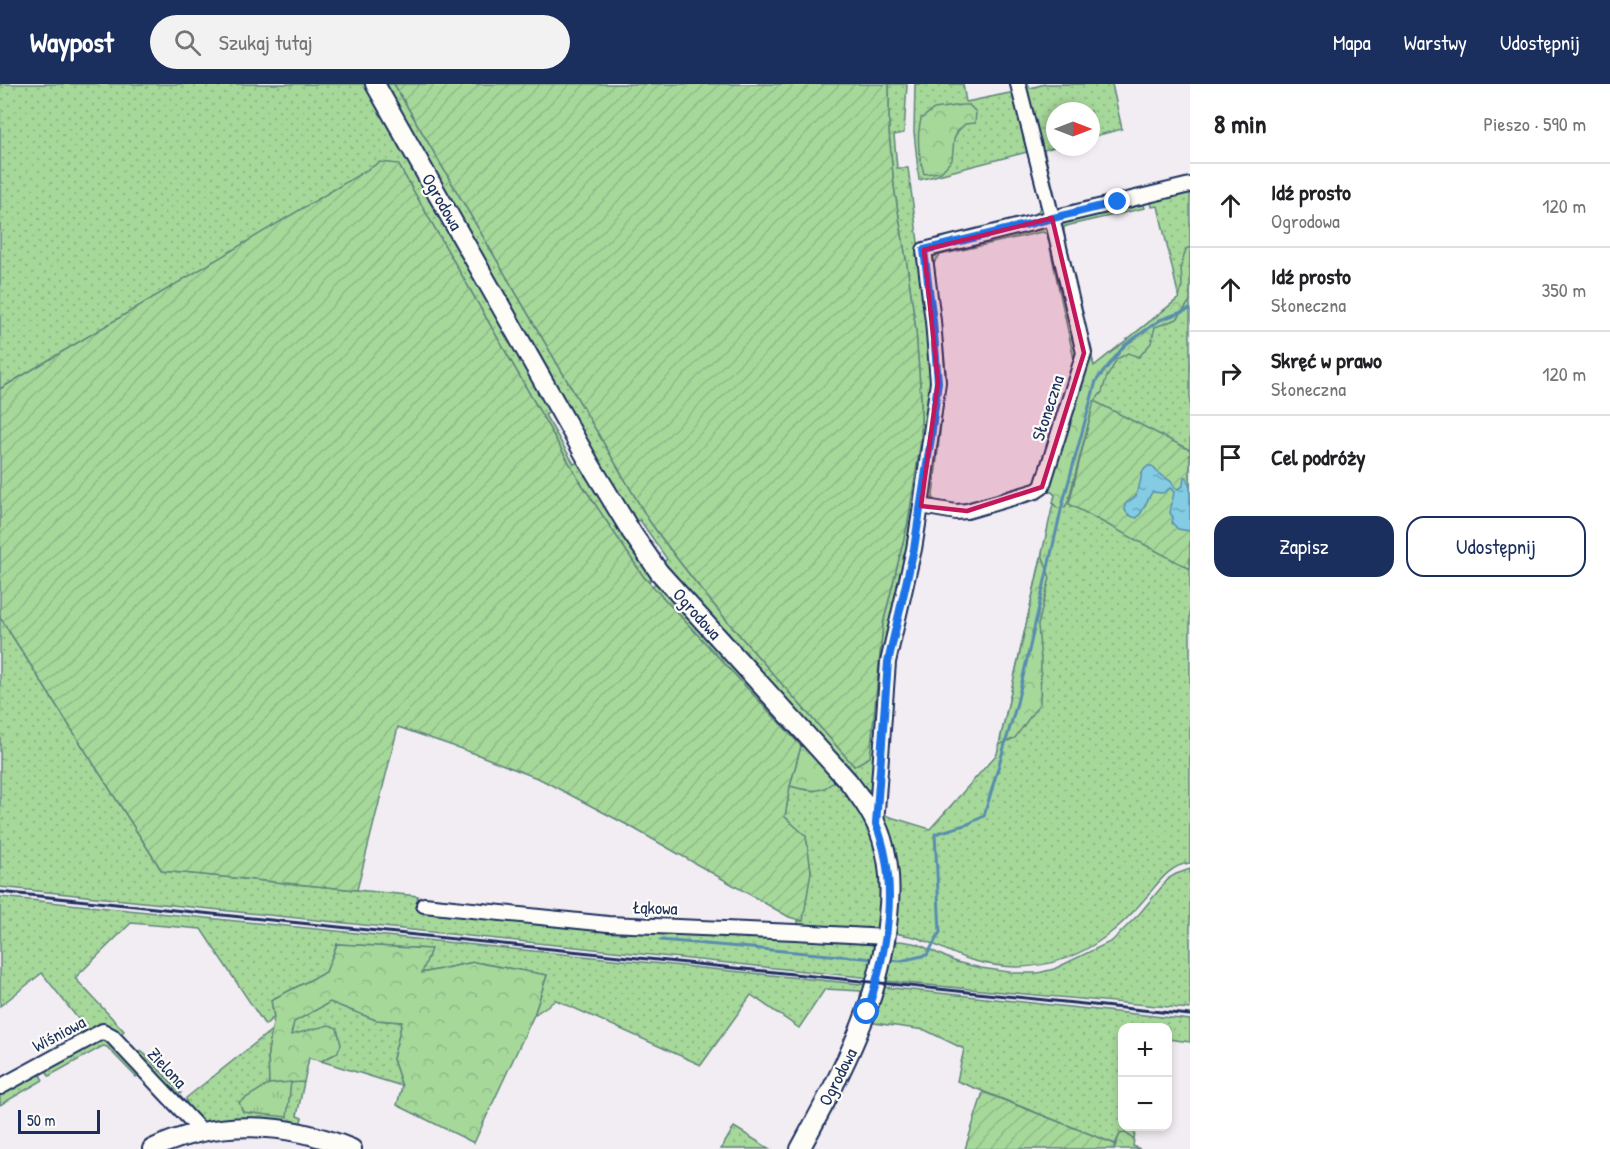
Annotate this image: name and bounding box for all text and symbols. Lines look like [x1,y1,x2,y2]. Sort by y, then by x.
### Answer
search box [150,15,570,69]
text: Waypost [30,23,114,61]
icon: search [171,26,204,59]
text: Szukaj tutaj [219,27,313,57]
text: Mapa [1333,28,1371,57]
text: Warstwy [1404,28,1467,57]
text: Udostępnij [1500,28,1580,57]
north arrow [1046,102,1100,156]
text: 8 min [1214,106,1267,141]
text: Pieszo · 590 m [1483,110,1586,137]
street label: Ogrodowa [416,169,469,235]
text: Idź prosto [1271,177,1351,207]
route end [1104,188,1130,214]
icon: ahead [1214,189,1247,222]
text: 120 m [1542,192,1586,219]
text: Ogrodowa [1271,207,1340,234]
text: Idź prosto [1271,261,1351,291]
icon: ahead [1214,273,1247,306]
text: 350 m [1541,276,1586,303]
text: Słoneczna [1271,291,1346,318]
text: Skręć w prawo [1271,345,1382,375]
icon: right [1214,357,1247,390]
text: 120 m [1542,360,1586,387]
street label: Słoneczna [1025,372,1070,444]
text: Słoneczna [1271,375,1346,402]
icon: arrive [1214,441,1247,474]
text: Cel podróży [1271,442,1366,472]
button: Zapisz [1214,516,1394,577]
button: Udostępnij [1406,516,1586,577]
street label: Ogrodowa [667,582,727,645]
street label: Łąkowa [632,894,678,921]
route start [853,998,879,1024]
street label: Wiśniowa [28,1009,90,1058]
map controls [1118,1023,1172,1131]
button: + [1118,1023,1172,1077]
street label: Zielona [142,1042,193,1094]
street label: Ogrodowa [812,1044,863,1110]
button: − [1118,1077,1172,1131]
scale bar [18,1107,100,1134]
text: 50 m [27,1109,56,1131]

